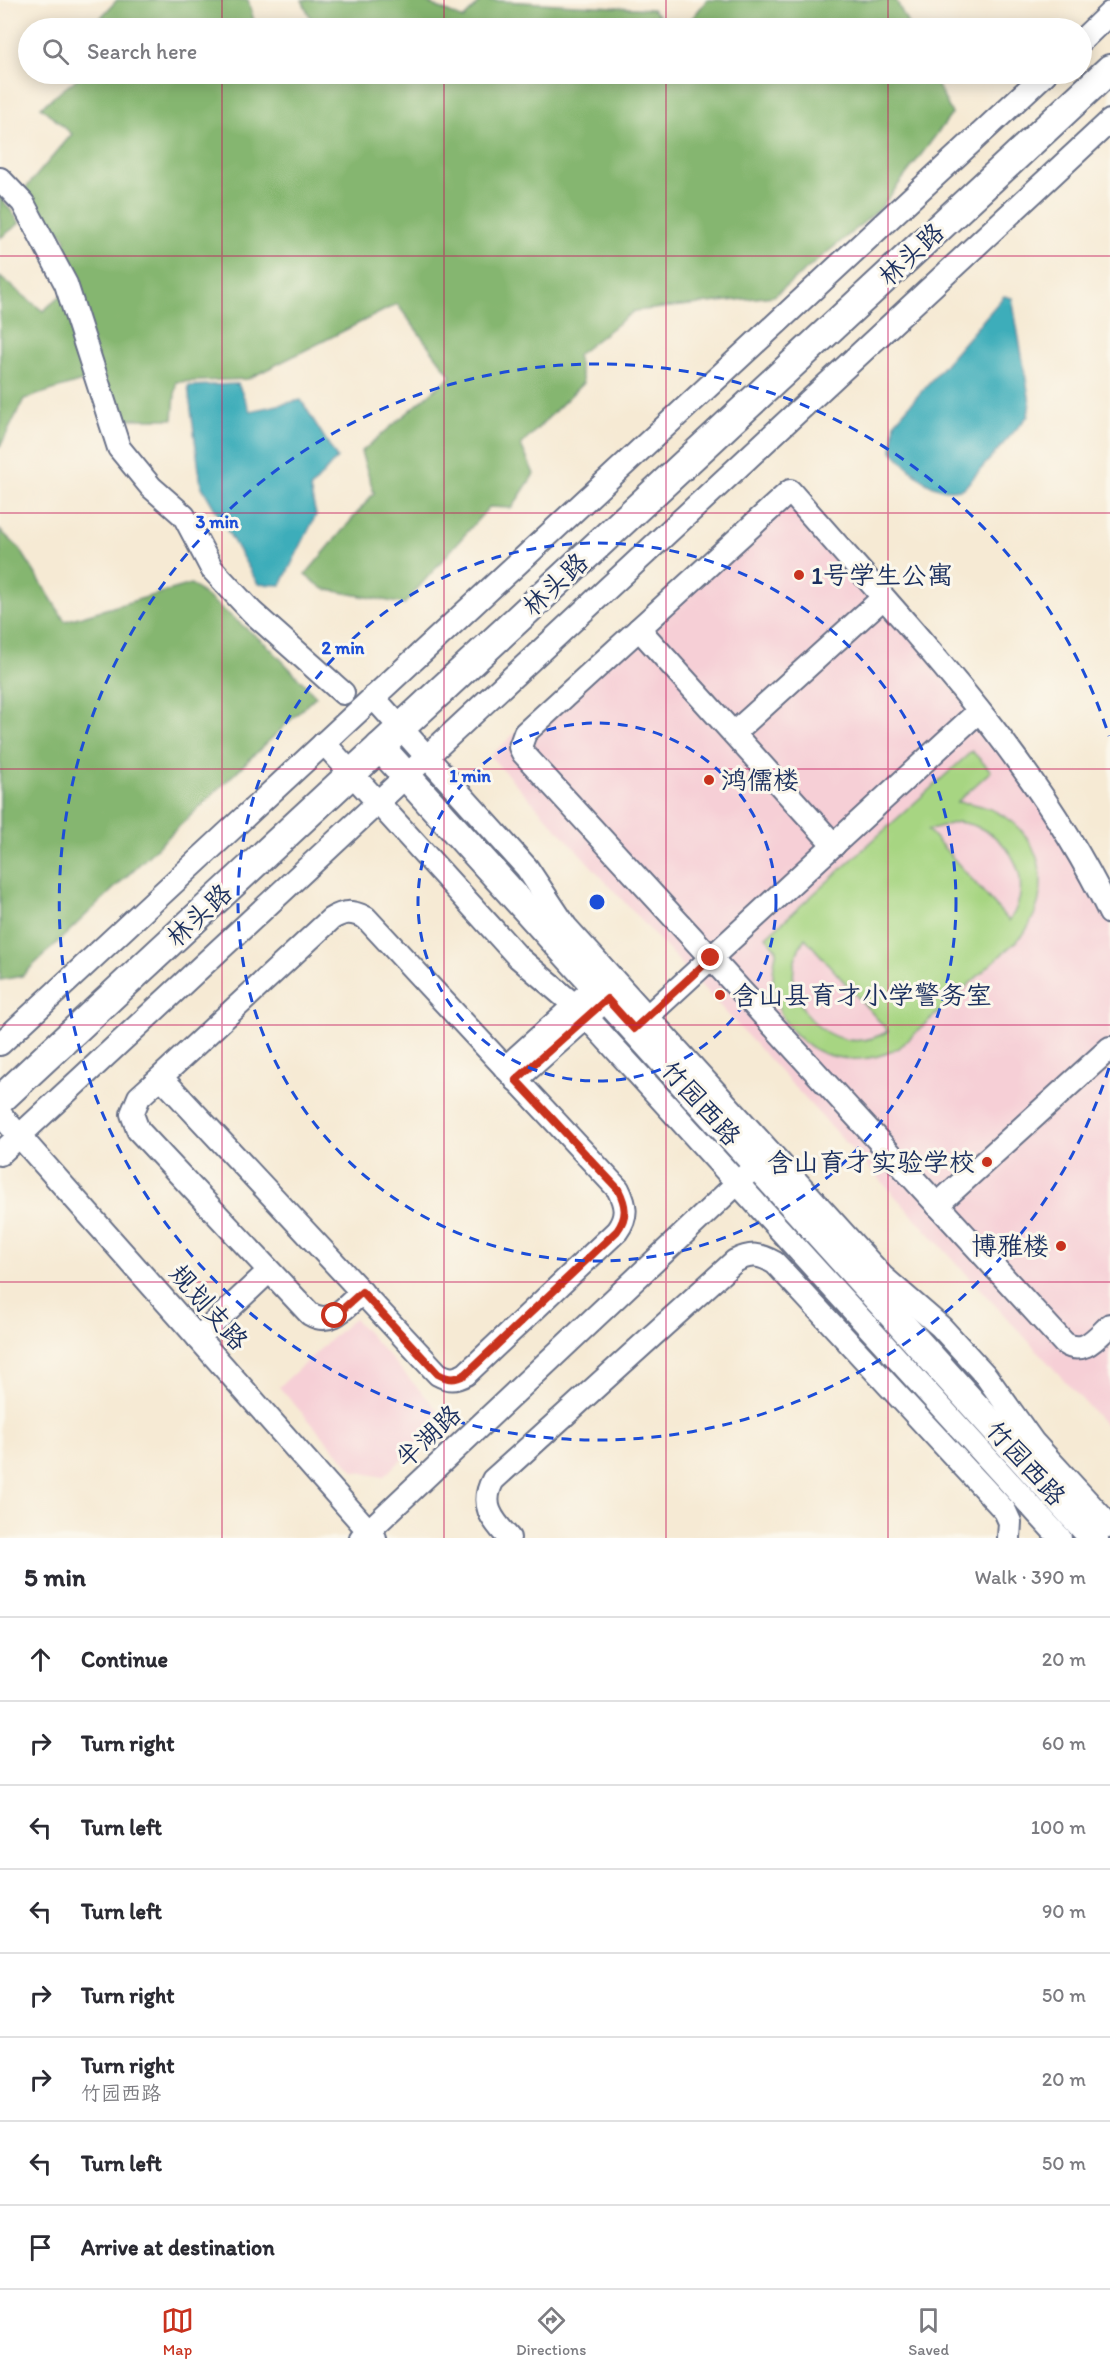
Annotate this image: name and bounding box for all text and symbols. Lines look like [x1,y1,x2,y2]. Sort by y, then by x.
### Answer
search box [18,18,1092,84]
icon: search [39,35,72,68]
text: Search here [87,38,197,65]
street label: 林头路 [872,216,950,292]
text: 3 min [195,511,239,533]
street label: 林头路 [516,546,594,622]
place label: 1号学生公寓 [811,559,953,591]
marker: 1号学生公寓 [792,568,806,582]
text: 2 min [322,637,365,659]
place label: 鸿儒楼 [721,764,799,796]
text: 1 min [449,765,491,787]
marker: 鸿儒楼 [702,773,716,787]
street label: 林头路 [160,877,238,953]
centre of rings [587,892,607,912]
route end [697,944,723,970]
place label: 含山县育才小学警务室 [732,979,992,1011]
marker: 含山县育才小学警务室 [713,988,727,1002]
street label: 竹园西路 [654,1054,748,1152]
place label: 含山育才实验学校 [767,1146,975,1178]
marker: 含山育才实验学校 [980,1155,994,1169]
place label: 博雅楼 [971,1230,1049,1262]
marker: 博雅楼 [1054,1239,1068,1253]
street label: 规划支路 [163,1257,255,1357]
route start [321,1302,347,1328]
street label: 半湖路 [389,1398,467,1474]
street label: 竹园西路 [979,1414,1073,1512]
text: 5 min [24,1561,86,1593]
text: Walk · 390 m [975,1565,1086,1589]
icon: ahead [24,1643,57,1676]
text: Continue [81,1646,168,1673]
text: 20 m [1042,1647,1086,1671]
icon: right [24,1727,57,1760]
text: Turn right [81,1730,175,1757]
text: 60 m [1042,1731,1086,1755]
icon: left [24,1811,57,1844]
text: Turn left [81,1814,162,1841]
text: 100 m [1031,1815,1086,1839]
icon: left [24,1895,57,1928]
text: Turn left [81,1898,162,1925]
text: 90 m [1042,1899,1086,1923]
icon: right [24,1979,57,2012]
text: Turn right [81,1982,175,2009]
text: 50 m [1042,1983,1086,2007]
text: Turn right [81,2052,175,2079]
icon: right [24,2063,57,2096]
text: 20 m [1042,2067,1086,2091]
text: 竹园西路 [81,2081,161,2105]
icon: left [24,2147,57,2180]
text: Turn left [81,2150,162,2177]
text: 50 m [1042,2151,1086,2175]
icon: arrive [24,2231,57,2264]
text: Arrive at destination [81,2234,275,2261]
tab: Map [161,2304,194,2359]
tab: Directions [516,2304,586,2359]
tab: Saved [908,2304,949,2359]

